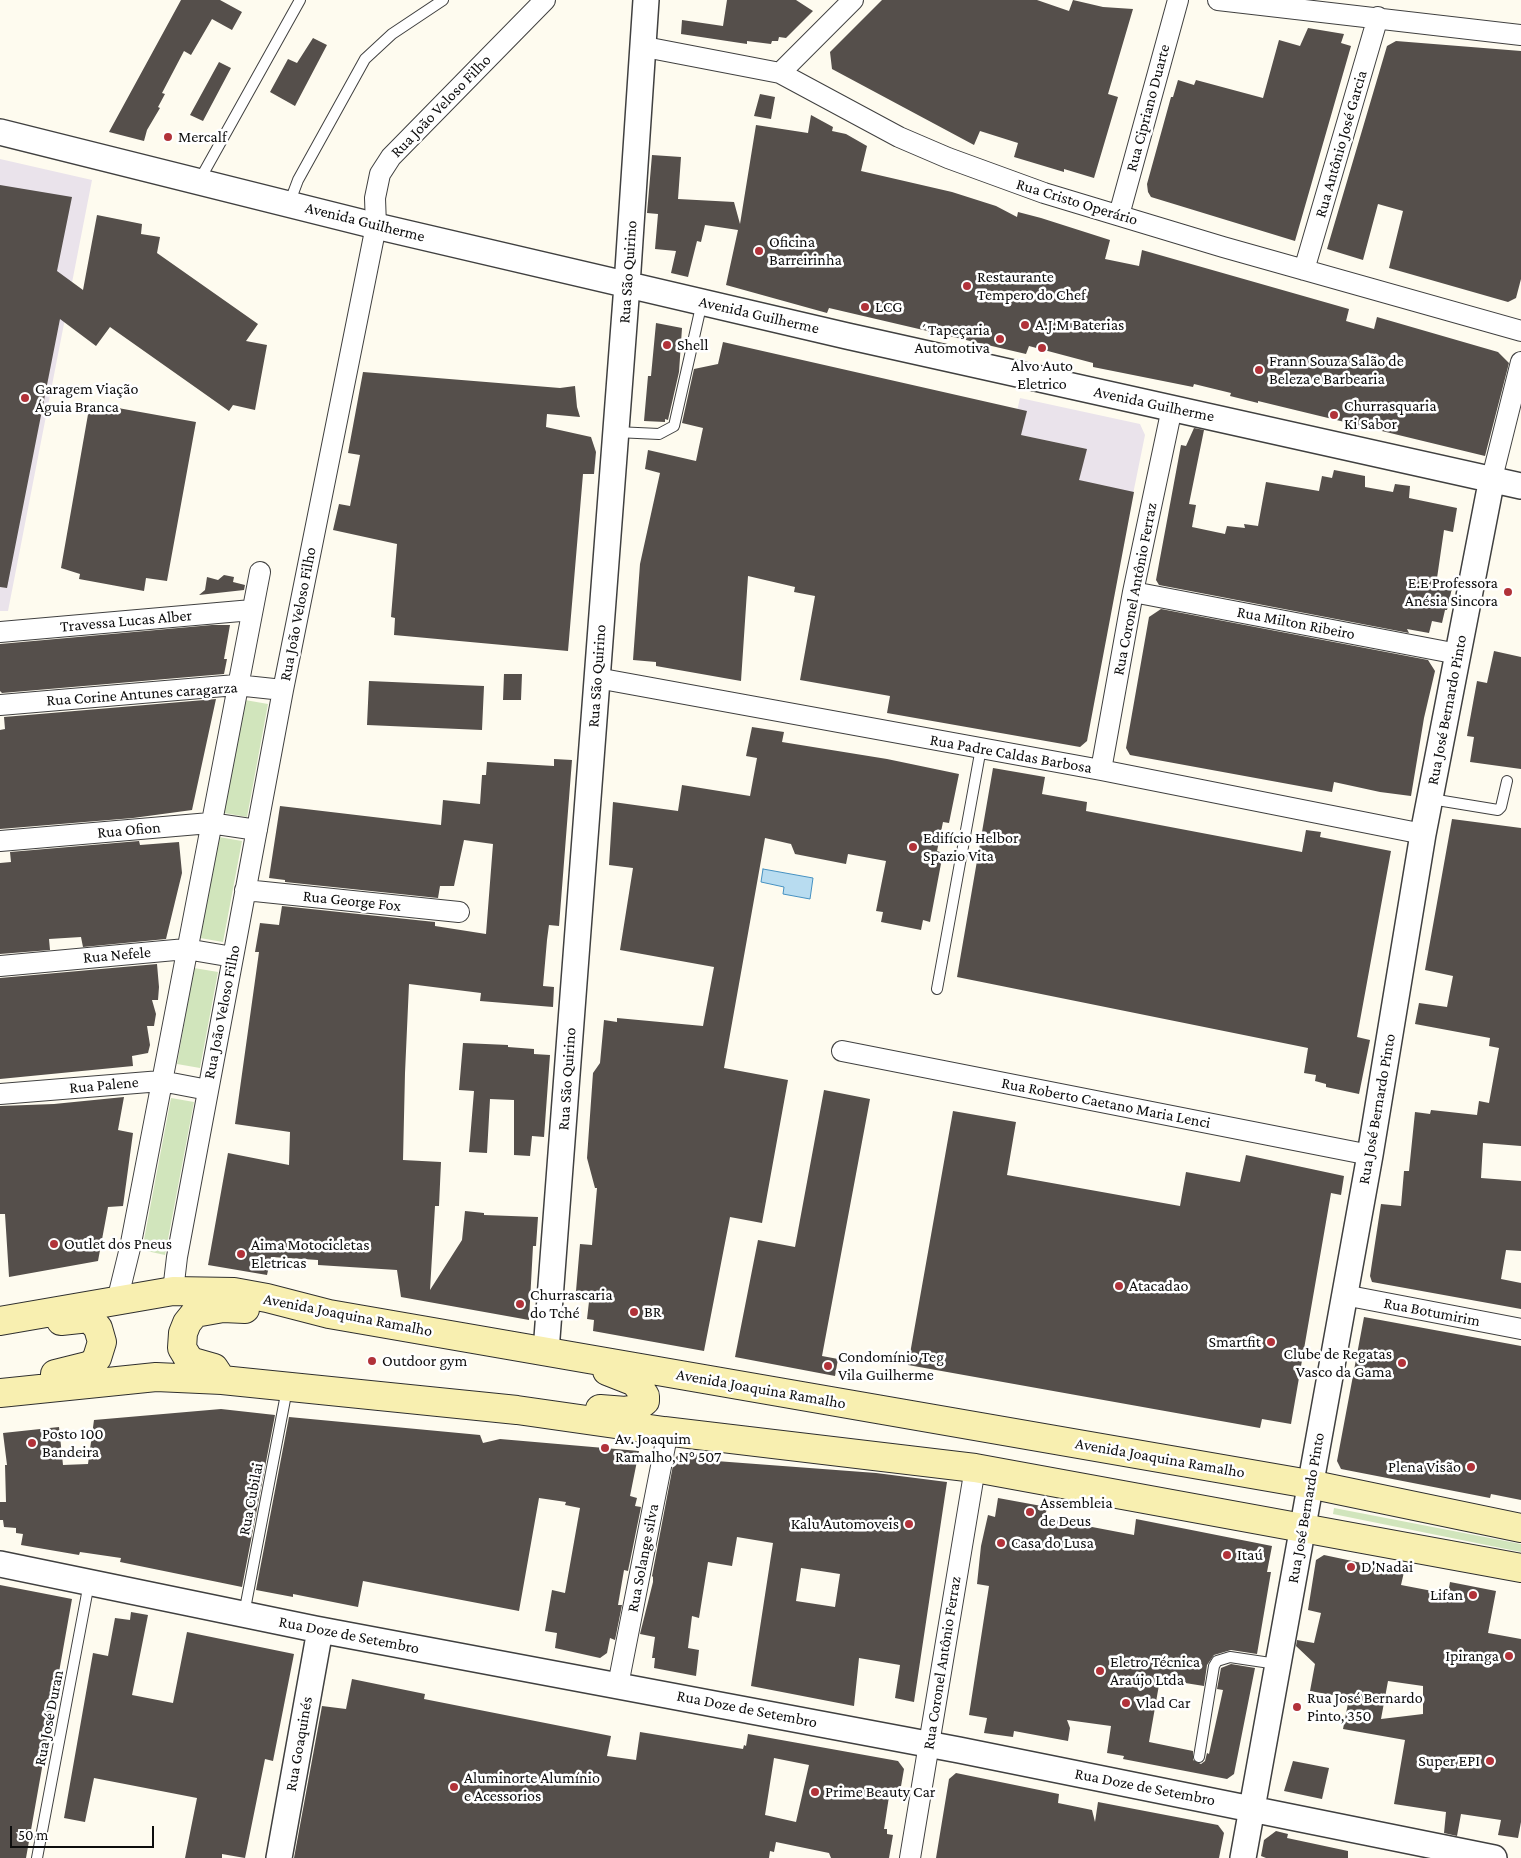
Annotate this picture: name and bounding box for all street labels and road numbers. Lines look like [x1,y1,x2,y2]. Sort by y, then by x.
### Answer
street label: Rua Cipriano Duarte [1122,42,1174,174]
street label: Rua João Veloso Filho [387,50,495,162]
street label: Rua Antônio José Garcia [1311,68,1371,220]
street label: Rua Cristo Operário [1014,174,1140,230]
street label: Avenida Guilherme [303,198,427,246]
street label: Rua São Quirino [615,220,641,324]
street label: Avenida Guilherme [697,292,821,338]
street label: Avenida Guilherme [1092,382,1216,426]
street label: Rua Coronel Antônio Ferraz [1109,501,1161,677]
street label: Rua João Veloso Filho [276,545,320,683]
street label: Rua Milton Ribeiro [1235,602,1357,644]
street label: Travessa Lucas Alber [59,606,193,636]
street label: Rua São Quirino [584,624,610,728]
street label: Rua José Bernardo Pinto [1423,633,1471,787]
street label: Rua Corine Antunes caragarza [46,678,238,710]
street label: Rua Padre Caldas Barbosa [928,730,1094,778]
street label: Rua Ofion [97,818,161,842]
street label: Rua George Fox [302,886,402,916]
street label: Rua Nefele [82,942,152,968]
street label: Rua João Veloso Filho [200,943,244,1081]
street label: Rua São Quirino [554,1027,580,1131]
street label: Rua José Bernardo Pinto [1354,1032,1400,1186]
street label: Rua Palene [68,1072,140,1098]
street label: Rua Roberto Caetano Maria Lenci [1000,1073,1212,1133]
street label: Avenida Joaquina Ramalho [262,1289,434,1341]
street label: Rua Botumirim [1382,1293,1482,1331]
street label: Avenida Joaquina Ramalho [675,1365,847,1413]
street label: Rua José Bernardo Pinto [1283,1431,1329,1585]
street label: Avenida Joaquina Ramalho [1074,1434,1246,1482]
street label: Rua Cubilai [235,1461,267,1537]
street label: Rua Solange silva [623,1502,663,1614]
street label: Rua Coronel Antônio Ferraz [919,1575,965,1751]
street label: Rua Doze de Setembro [277,1612,421,1658]
street label: Rua José Duran [30,1669,68,1767]
street label: Rua Doze de Setembro [675,1686,819,1732]
street label: Rua Goaquinés [281,1695,317,1793]
street label: Rua Doze de Setembro [1073,1764,1217,1810]

